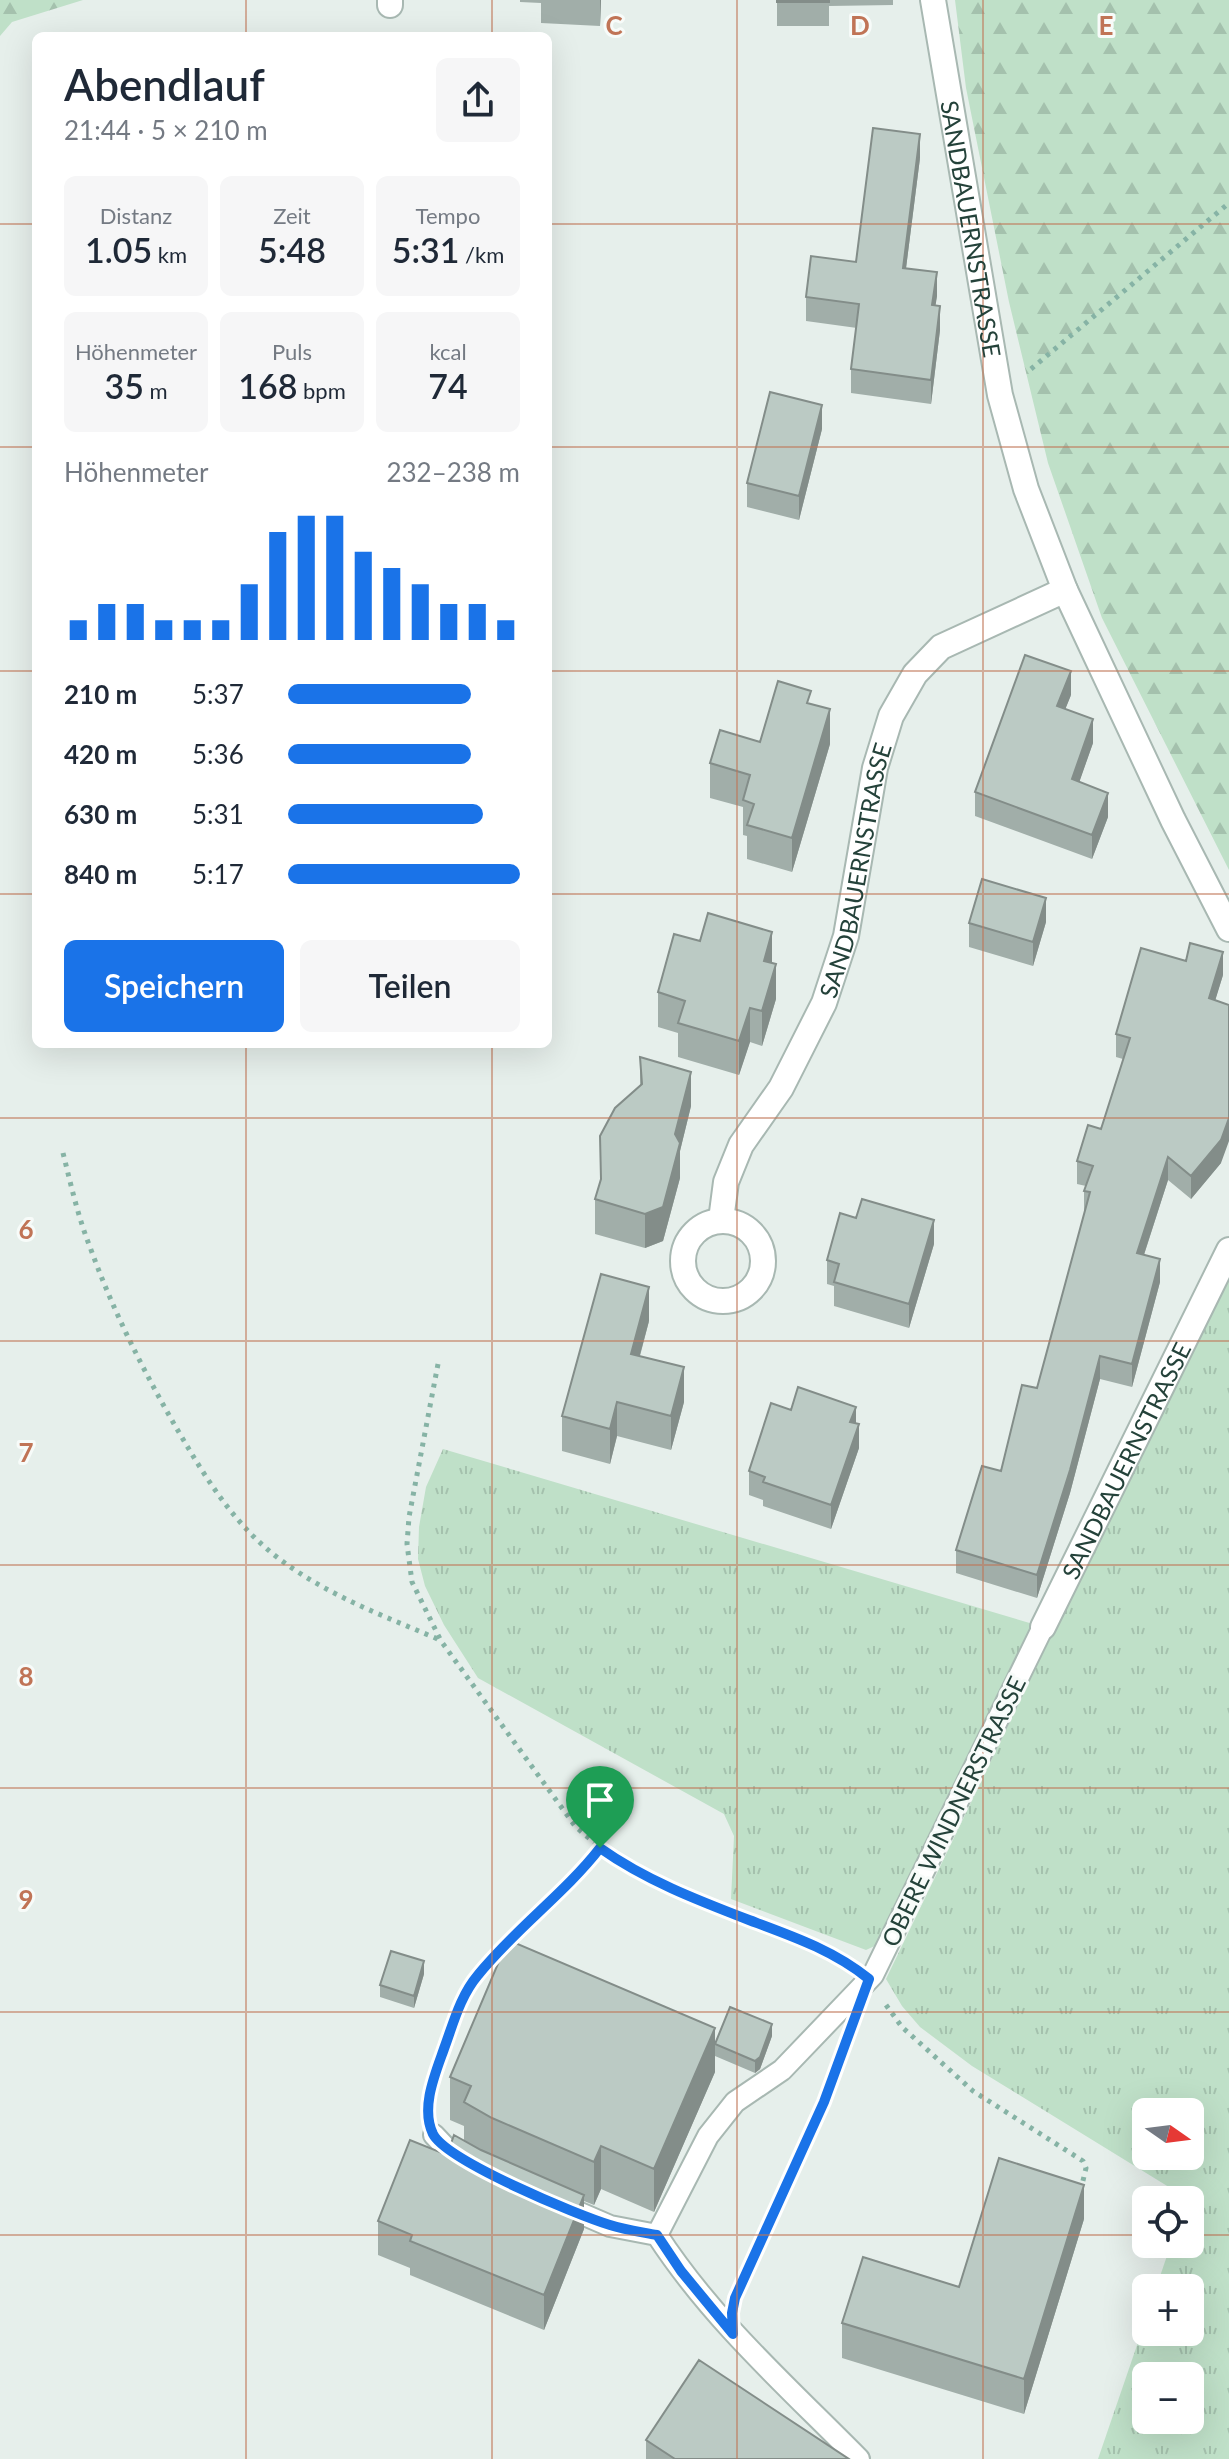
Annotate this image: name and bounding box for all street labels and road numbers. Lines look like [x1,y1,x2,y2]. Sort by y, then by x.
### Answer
street label: SANDBAUERNSTRASSE [936,98,1008,359]
street label: SANDBAUERNSTRASSE [812,739,896,1001]
street label: SANDBAUERNSTRASSE [1055,1337,1196,1583]
street label: OBERE WINDNERSTRASSE [875,1671,1031,1951]

